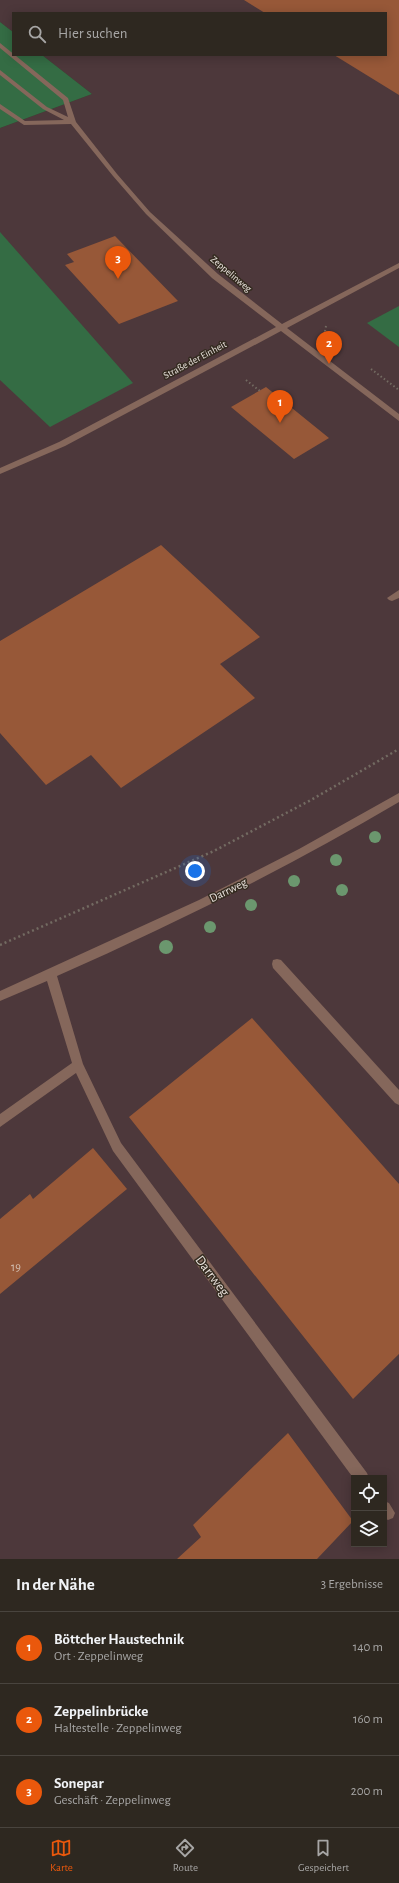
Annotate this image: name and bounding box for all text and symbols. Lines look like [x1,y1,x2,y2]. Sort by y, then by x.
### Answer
search box [12,12,387,56]
icon: search [26,23,48,45]
text: Hier suchen [58,26,128,41]
pin: 3 [105,246,131,279]
street label: Zeppelinweg [209,254,254,294]
pin: 2 [316,331,342,364]
street label: Straße der Einheit [162,339,229,381]
pin: 1 [267,390,293,423]
your location [185,861,205,881]
street label: Darrweg [207,876,249,904]
street label: Darrweg [192,1253,232,1299]
house number: 19 [11,1261,21,1273]
map controls [351,1475,387,1547]
button: locate [351,1475,387,1511]
button: layers [351,1511,387,1547]
text: In der Nähe [16,1576,95,1593]
text: 3 Ergebnisse [321,1578,383,1591]
text: Böttcher Haustechnik [54,1632,184,1647]
text: 1 [27,1641,31,1654]
text: 140 m [353,1641,383,1654]
text: Ort · Zeppelinweg [54,1650,143,1663]
text: Zeppelinbrücke [54,1704,148,1719]
text: 2 [26,1713,32,1726]
text: 160 m [353,1713,383,1726]
text: Haltestelle · Zeppelinweg [54,1722,182,1735]
text: Sonepar [54,1776,104,1791]
text: 3 [26,1785,32,1798]
text: 200 m [351,1785,383,1798]
text: Geschäft · Zeppelinweg [54,1794,171,1807]
tab: Karte [50,1837,73,1874]
tab: Route [173,1837,198,1874]
tab: Gespeichert [298,1837,349,1874]

